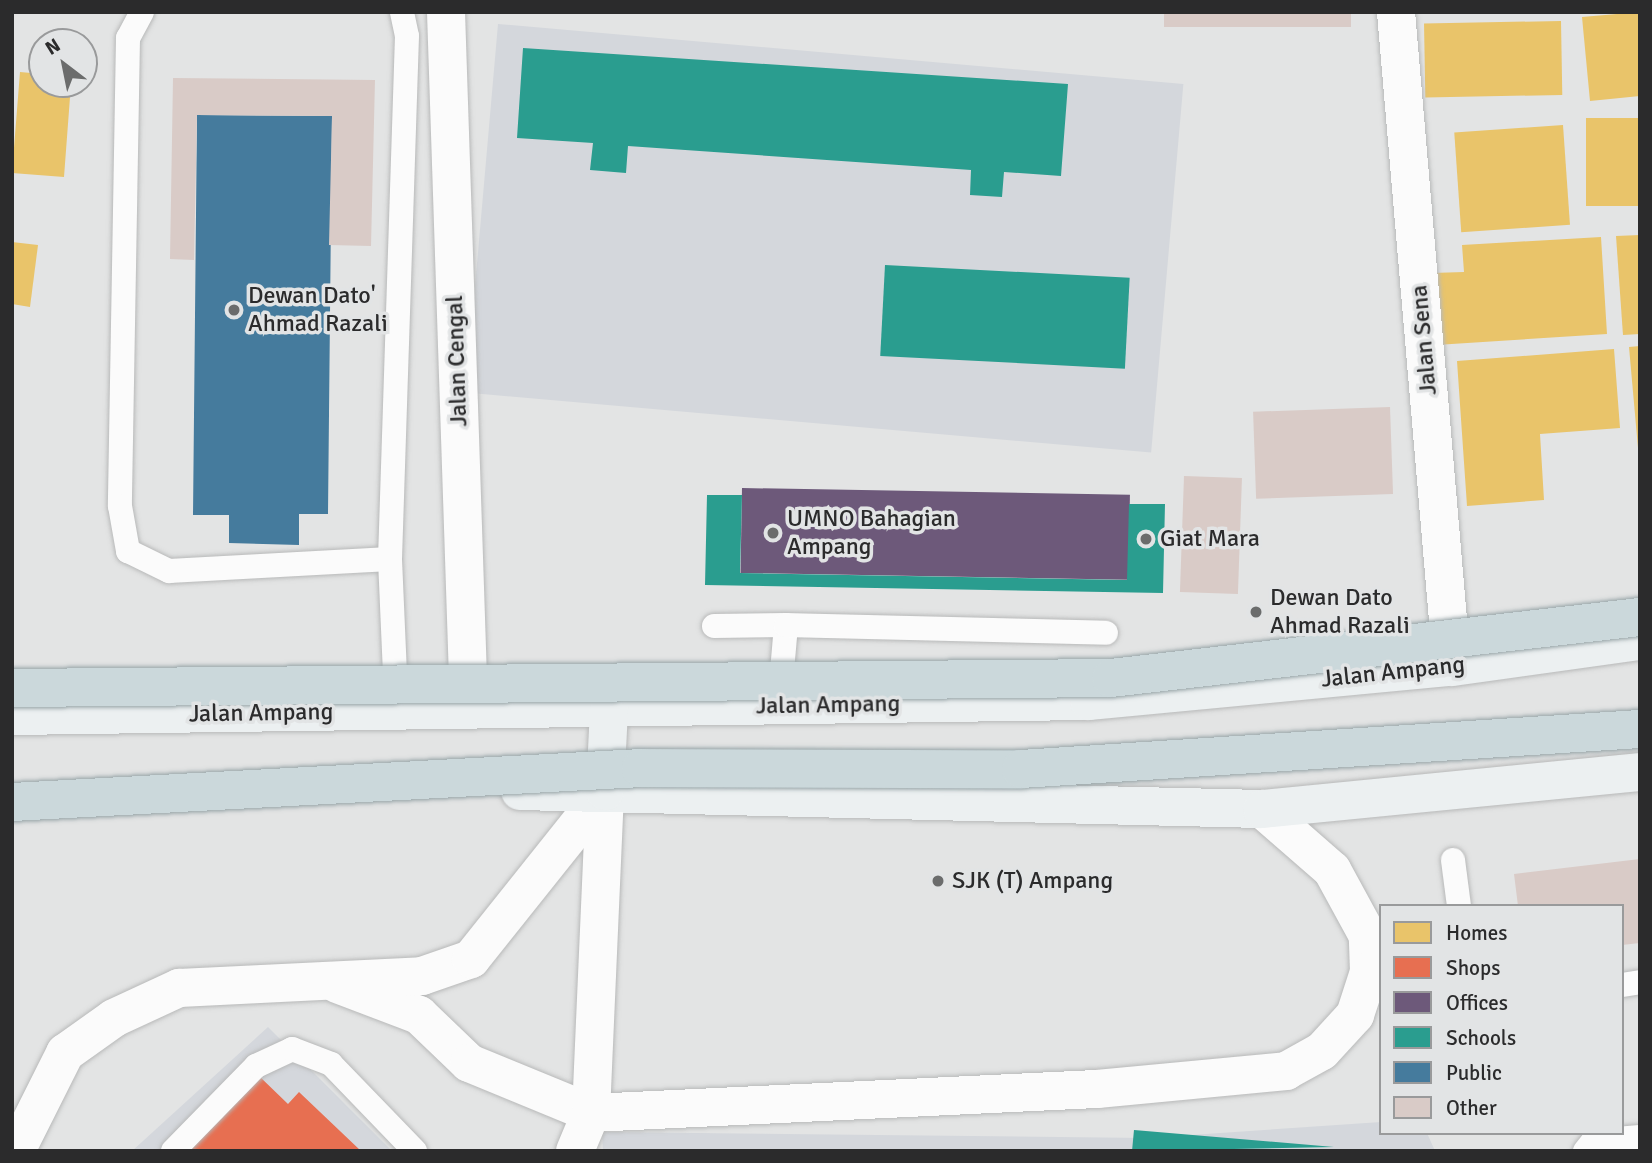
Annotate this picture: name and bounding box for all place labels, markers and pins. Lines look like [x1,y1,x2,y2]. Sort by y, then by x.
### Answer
place label: Dewan Dato' Ahmad Razali [248,282,388,338]
marker: Dewan Dato' Ahmad Razali [226,302,242,318]
place label: UMNO Bahagian Ampang [787,505,956,561]
marker: UMNO Bahagian Ampang [765,525,781,541]
place label: Giat Mara [1160,525,1260,553]
marker: Giat Mara [1138,531,1154,547]
place label: Dewan Dato Ahmad Razali [1270,584,1410,640]
marker: Dewan Dato Ahmad Razali [1248,604,1264,620]
place label: SJK (T) Ampang [952,867,1113,895]
marker: SJK (T) Ampang [930,873,946,889]

